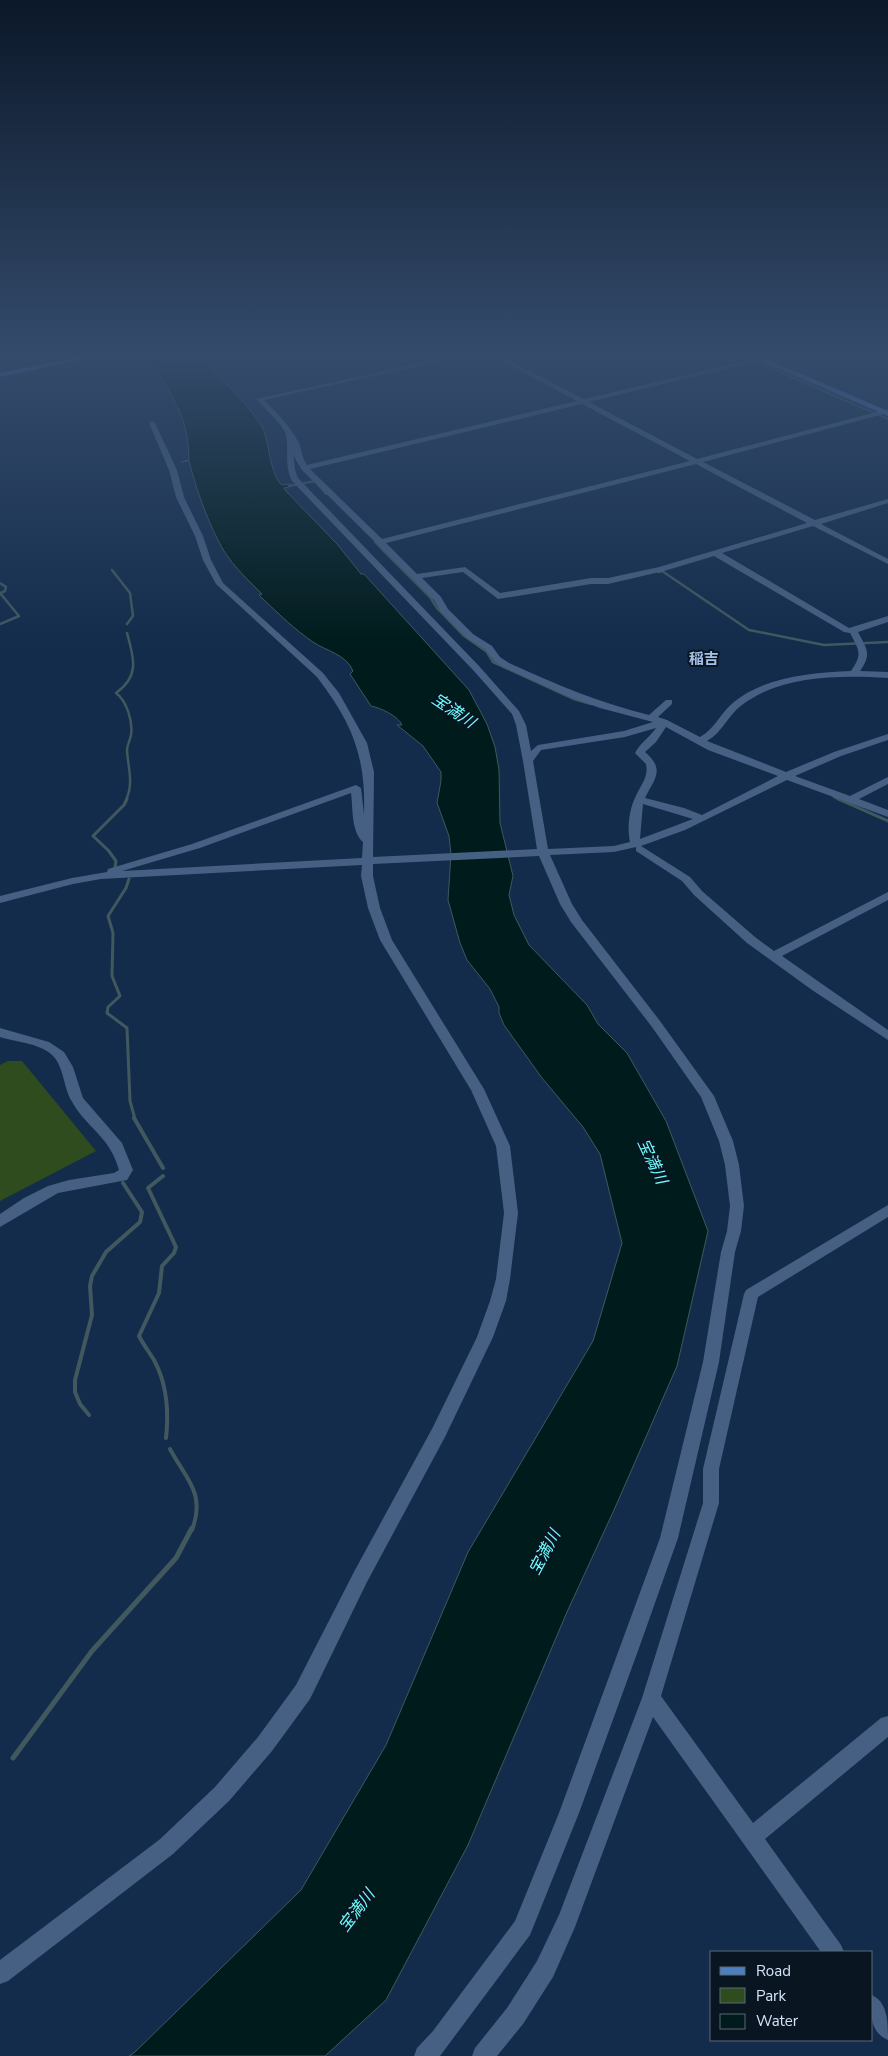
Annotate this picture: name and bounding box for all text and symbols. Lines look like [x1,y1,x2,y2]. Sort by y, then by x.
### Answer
district label: 稲吉 [689,649,719,669]
water label: 宝満川 [427,688,481,734]
water label: 宝満川 [632,1135,673,1190]
water label: 宝満川 [524,1524,567,1579]
water label: 宝満川 [334,1883,381,1936]
legend [710,1951,873,2041]
text: Road [756,1961,791,1981]
text: Park [756,1986,786,2006]
text: Water [756,2011,799,2031]

